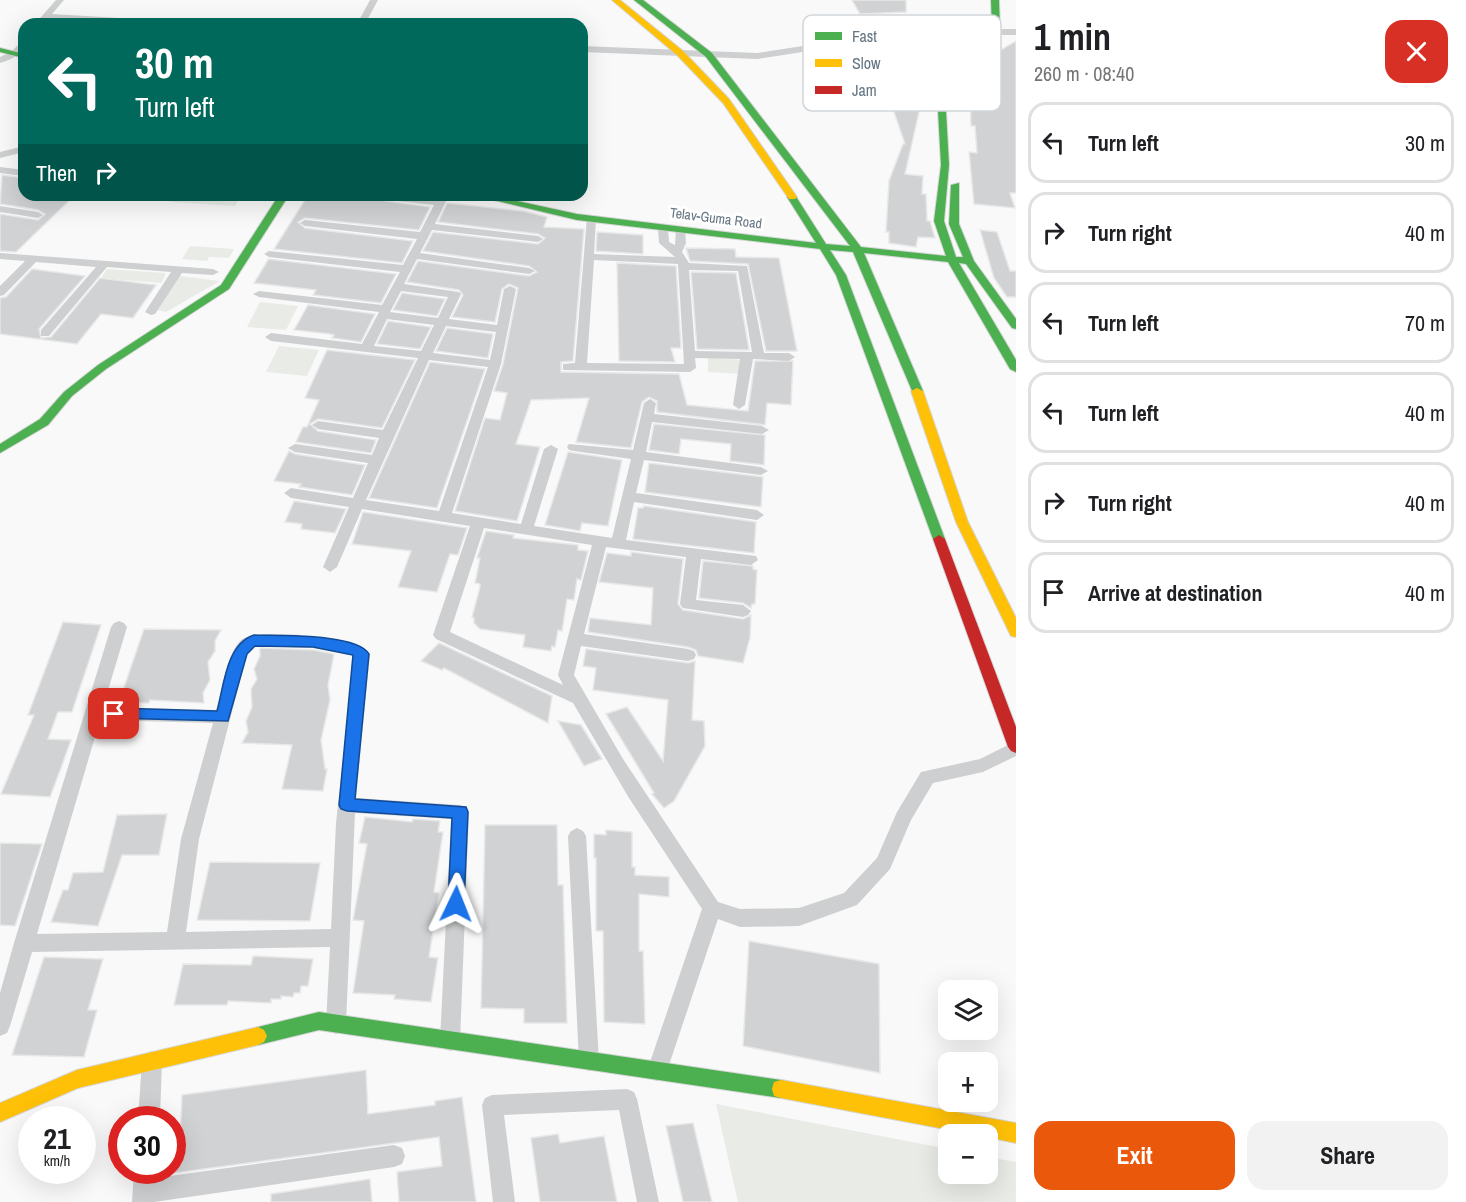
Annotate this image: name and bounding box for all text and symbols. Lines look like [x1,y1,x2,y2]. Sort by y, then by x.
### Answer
text: 1 min [1034,13,1111,61]
legend [803,15,1001,111]
button: close [1385,20,1448,83]
text: Fast [852,25,877,47]
text: 30 m [135,35,214,91]
icon: left [36,42,114,120]
text: Slow [852,52,881,74]
text: 260 m · 08:40 [1034,60,1134,87]
text: Jam [852,79,877,101]
text: Turn left [135,89,214,125]
icon: left [1037,126,1070,159]
text: Turn left [1088,128,1159,158]
text: 30 m [1405,128,1445,158]
icon: right [89,156,122,189]
text: Then [36,158,77,188]
street label: Telav-Guma Road [669,203,763,233]
icon: right [1037,216,1070,249]
text: Turn right [1088,218,1172,248]
text: 40 m [1405,218,1445,248]
icon: left [1037,306,1070,339]
text: Turn left [1088,308,1159,338]
text: 70 m [1405,308,1445,338]
icon: left [1037,396,1070,429]
text: Turn left [1088,398,1159,428]
text: 40 m [1405,398,1445,428]
icon: right [1037,486,1070,519]
text: Turn right [1088,488,1172,518]
text: 40 m [1405,488,1445,518]
icon: arrive [1037,576,1070,609]
text: Arrive at destination [1088,578,1262,608]
text: 40 m [1405,578,1445,608]
pin [88,688,139,739]
icon: arrive [97,697,130,730]
position arrow [424,872,488,936]
map controls [938,980,998,1184]
button: layers [938,980,998,1040]
button: + [938,1052,998,1112]
speed limit sign: 30 [108,1106,186,1184]
text: 21 [43,1118,71,1158]
button: Exit [1034,1121,1235,1190]
button: Share [1247,1121,1448,1190]
button: − [938,1124,998,1184]
text: km/h [44,1150,70,1171]

